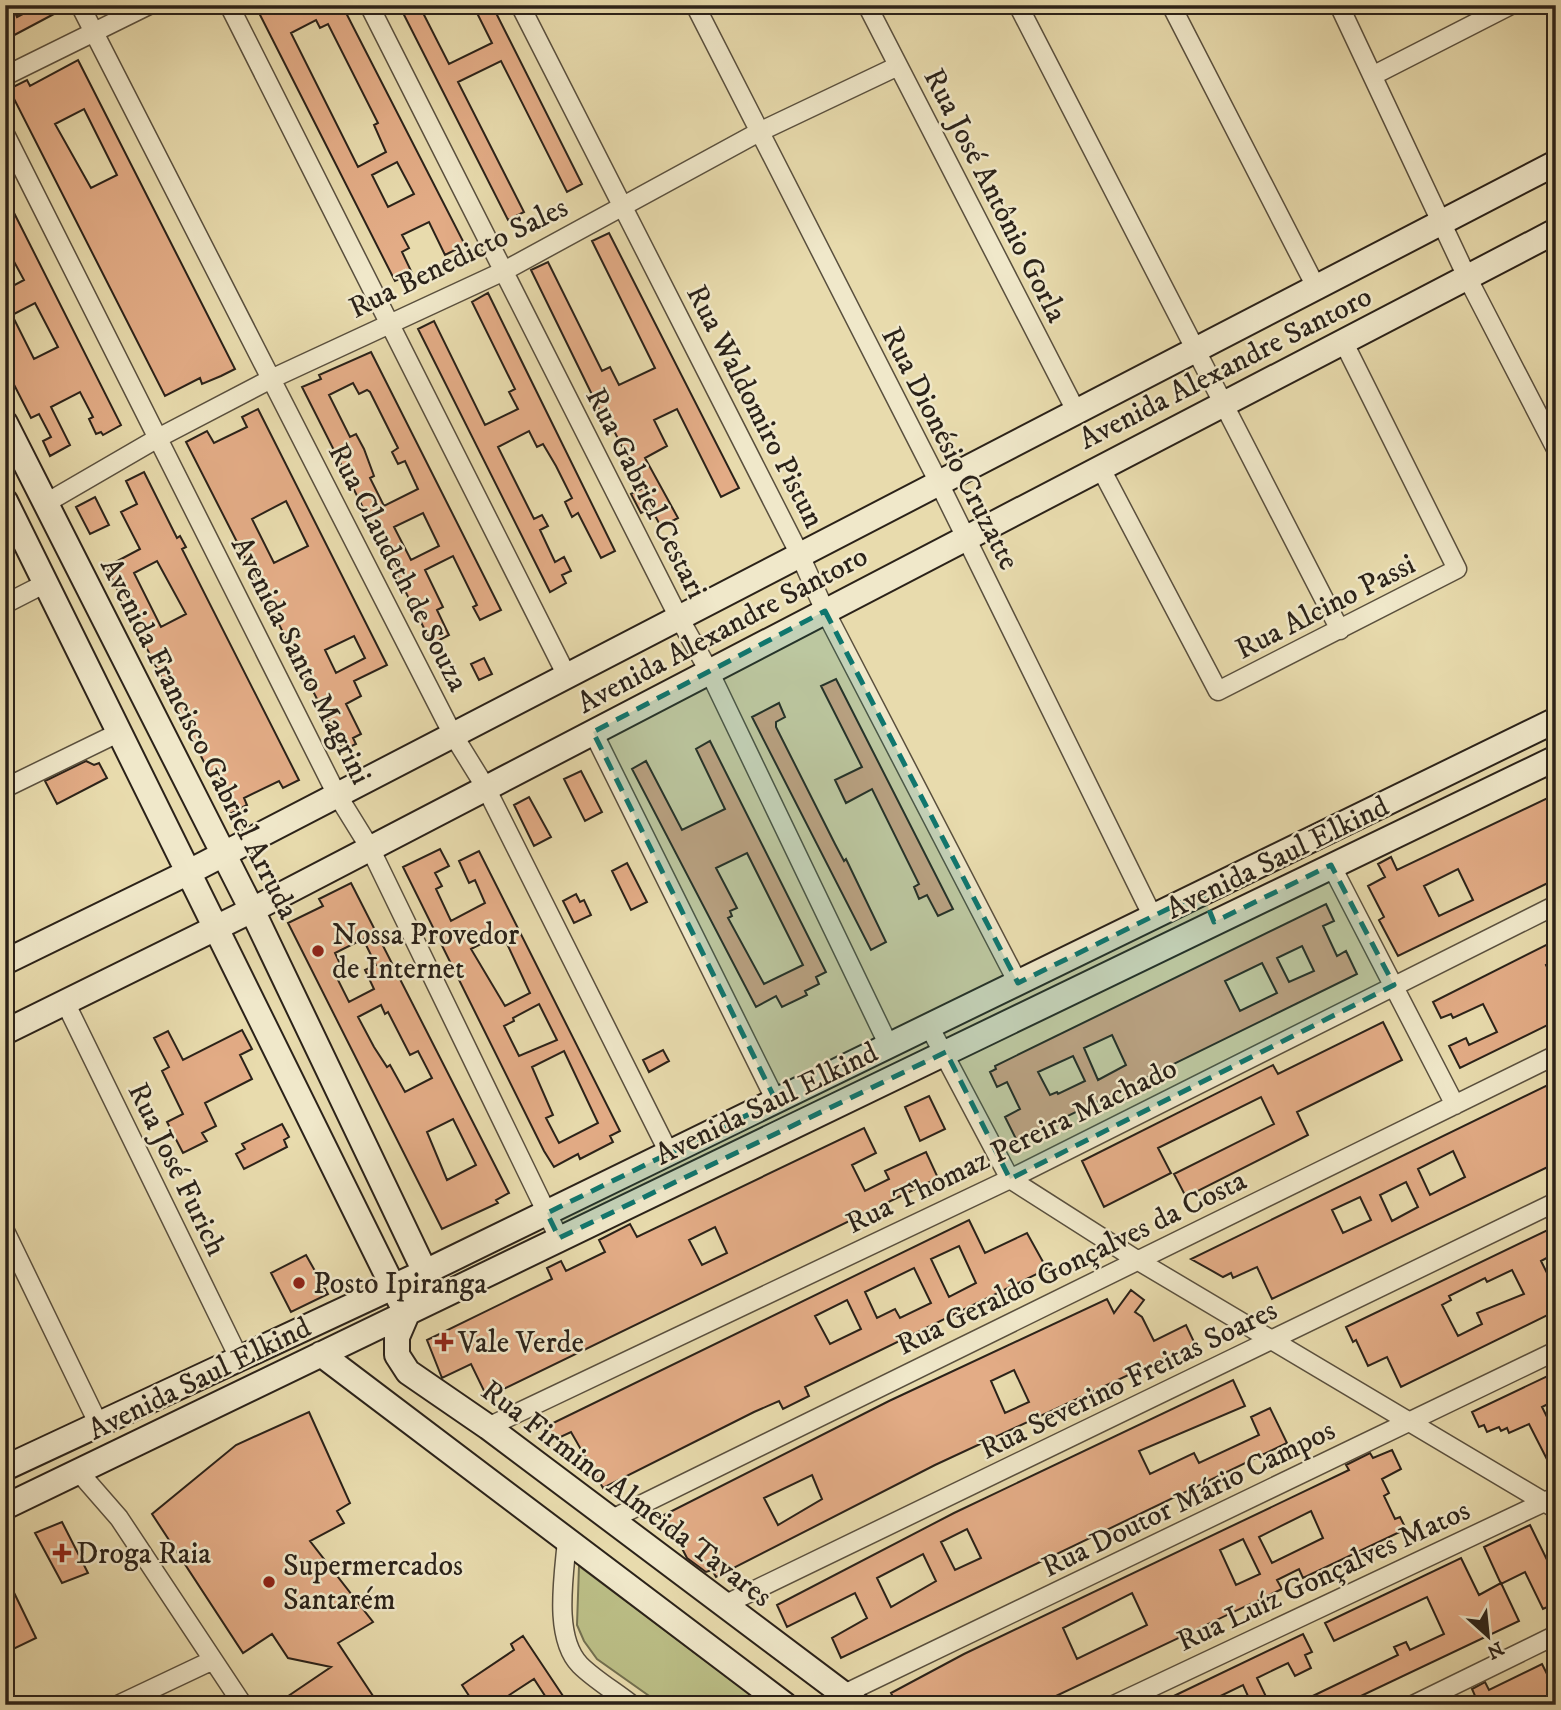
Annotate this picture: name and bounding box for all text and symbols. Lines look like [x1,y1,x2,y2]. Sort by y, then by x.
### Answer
street label: Rua José Antônio Gorla [915,63,1075,329]
street label: Rua Benedicto Sales [343,189,574,327]
street label: Avenida Alexandre Santoro [1073,278,1378,458]
street label: Rua Waldomiro Pistun [677,279,832,535]
street label: Rua Dionésio Cruzatte [872,321,1027,576]
street label: Rua Gabriel Cestari [577,382,715,605]
street label: Rua Claudeth de Souza [319,437,476,698]
street label: Avenida Santo Magrini [222,531,379,791]
street label: Avenida Alexandre Santoro [571,538,874,723]
street label: Rua Alcino Passi [1230,546,1422,668]
street label: Avenida Francisco Gabriel Arruda [91,552,306,926]
street label: Avenida Saul Elkind [1160,788,1395,928]
place label: Nossa Provedor de Internet [332,917,519,988]
marker: Nossa Provedor de Internet [310,943,326,959]
street label: Avenida Saul Elkind [649,1034,884,1174]
street label: Rua Thomaz Pereira Machado [840,1050,1183,1243]
street label: Rua José Furich [119,1077,235,1263]
street label: Rua Geraldo Gonçalves da Costa [891,1162,1253,1364]
place label: Posto Ipiranga [313,1266,487,1303]
marker: Posto Ipiranga [291,1275,307,1291]
street label: Rua Severino Freitas Soares [974,1292,1283,1469]
street label: Avenida Saul Elkind [82,1309,317,1449]
place label: Vale Verde [457,1325,584,1362]
marker: Vale Verde [436,1334,452,1350]
street label: Rua Firmino Almeida Tavares [473,1373,779,1616]
street label: Rua Doutor Mário Campos [1036,1412,1341,1586]
street label: Rua Luíz Gonçalves Matos [1171,1492,1476,1661]
place label: Droga Raia [76,1536,211,1573]
marker: Droga Raia [54,1545,70,1561]
place label: Supermercados Santarém [283,1548,463,1619]
marker: Supermercados Santarém [261,1574,277,1590]
north arrow [1452,1602,1522,1672]
text: N [1483,1636,1507,1664]

